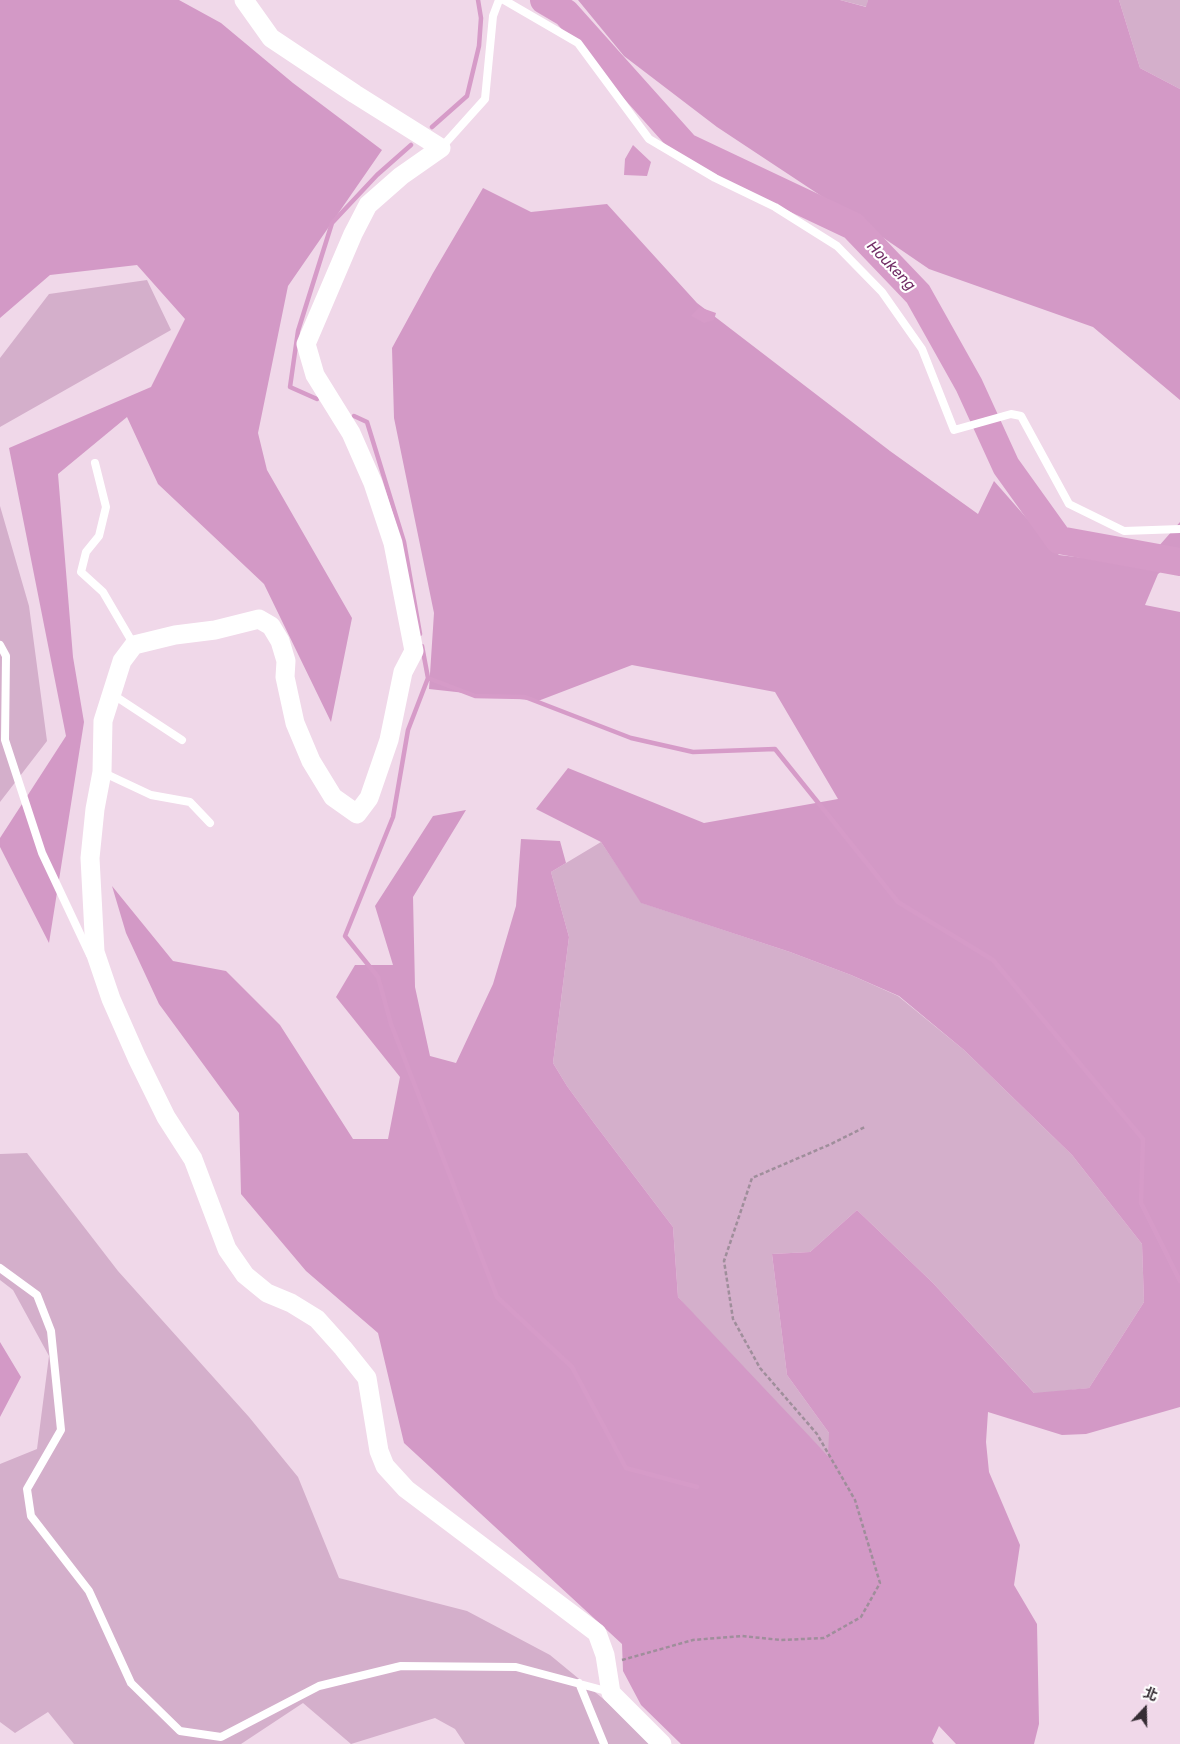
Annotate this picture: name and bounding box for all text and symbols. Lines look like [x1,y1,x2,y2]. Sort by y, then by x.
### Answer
water label: Houkeng [863,237,919,295]
north arrow [1120,1684,1170,1734]
text: 北 [1141,1684,1160,1705]

